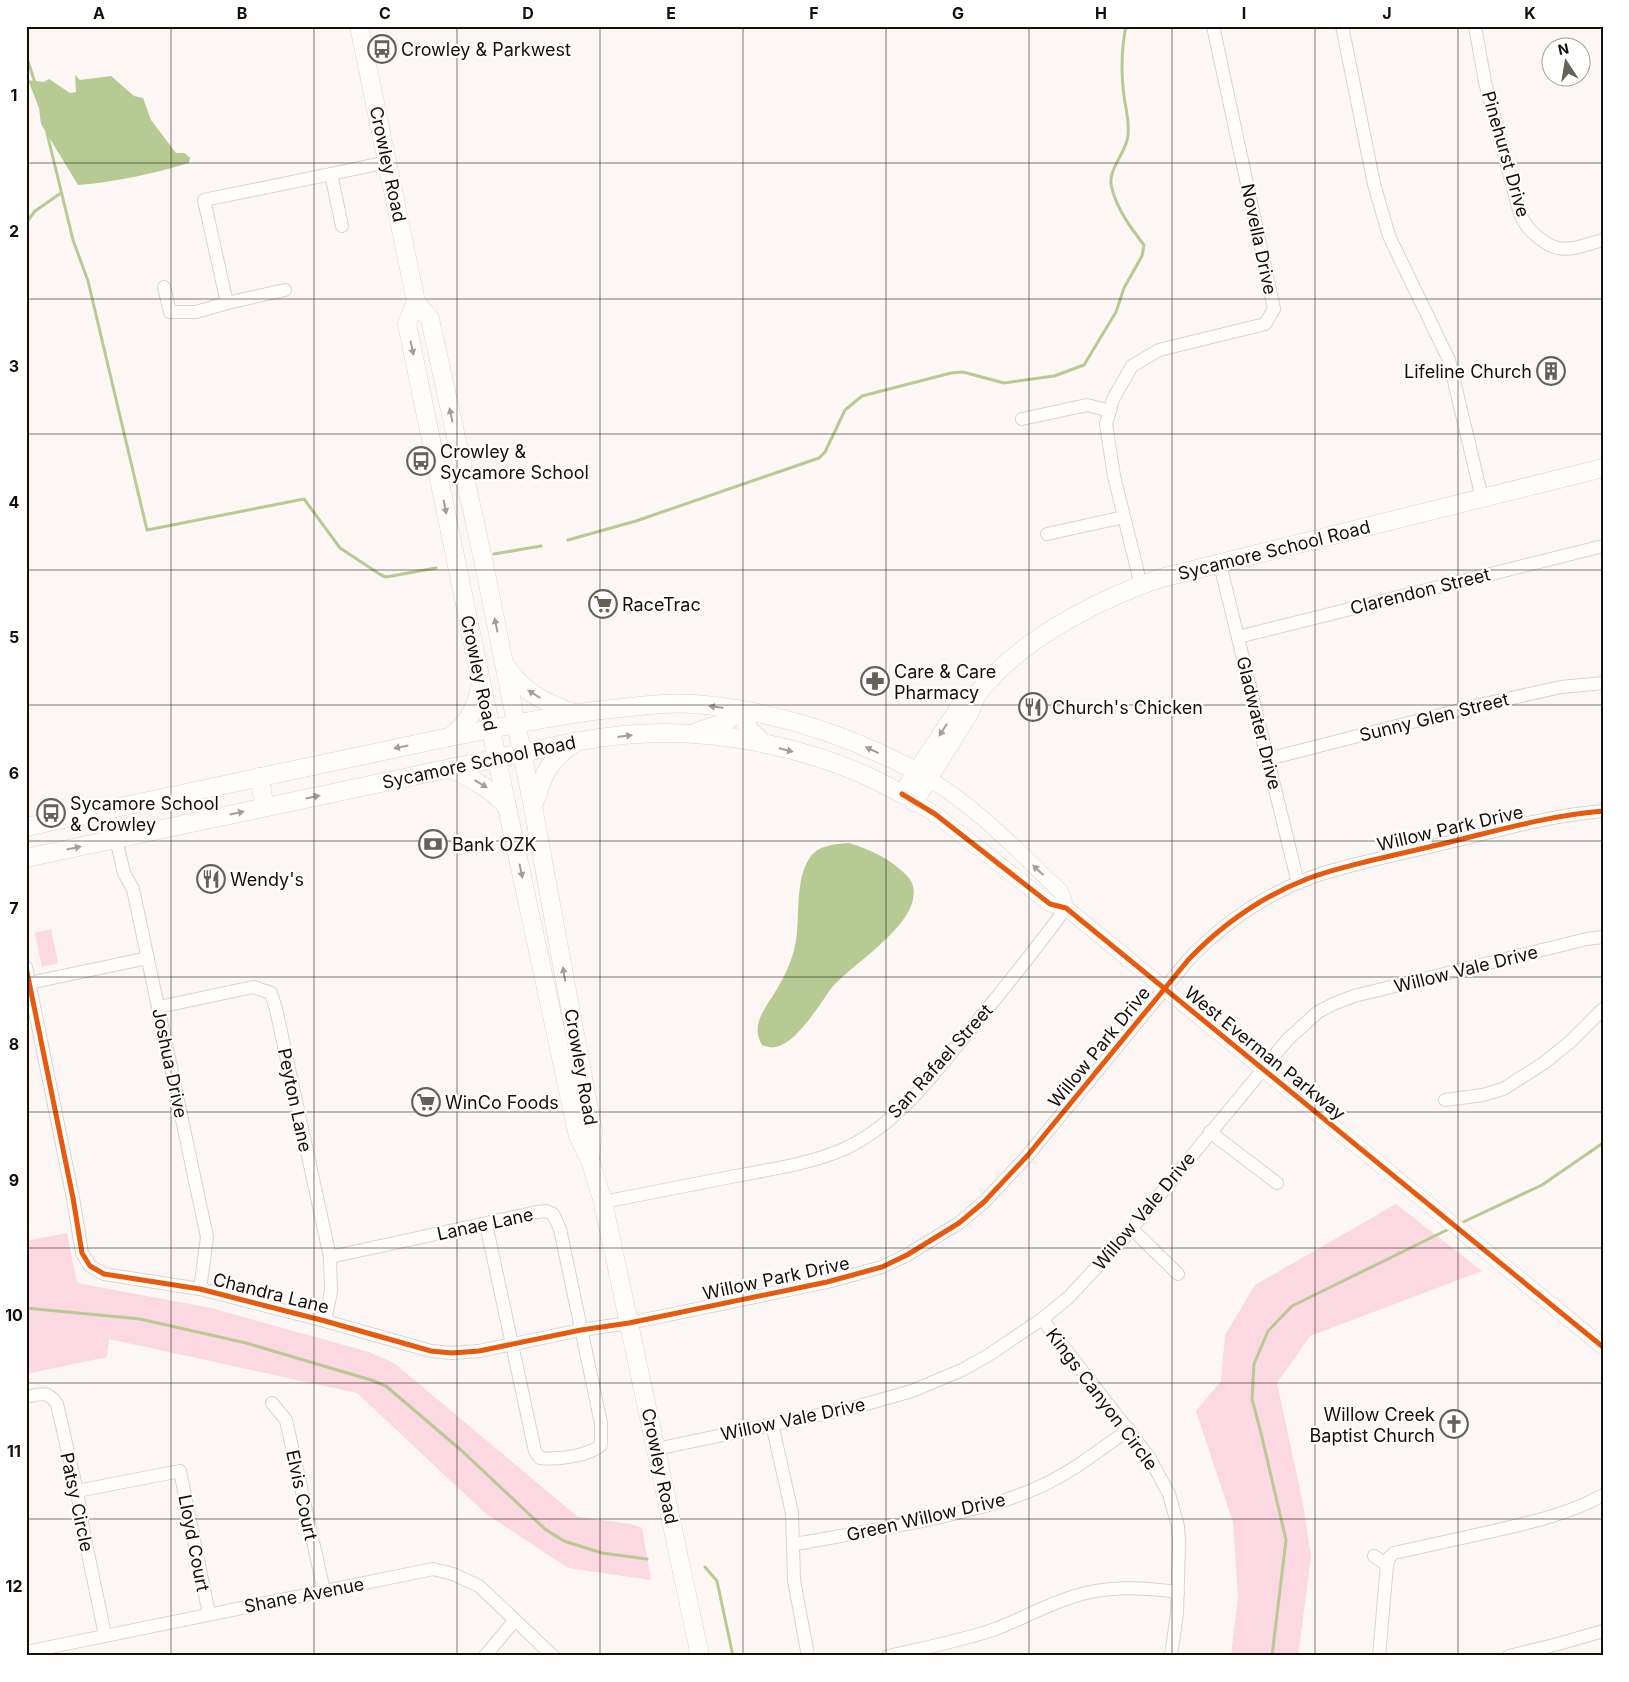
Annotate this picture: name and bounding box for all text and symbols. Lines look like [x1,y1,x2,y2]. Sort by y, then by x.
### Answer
text: A [93,3,105,23]
text: B [237,3,247,23]
text: C [379,3,391,23]
text: D [522,3,534,23]
text: E [666,3,676,23]
text: F [809,3,819,23]
text: G [952,3,964,23]
text: H [1095,3,1107,23]
text: I [1242,3,1246,23]
text: J [1382,3,1392,23]
text: K [1524,3,1536,23]
bus stop icon: Crowley & Parkwest [367,34,397,64]
north arrow [1542,38,1592,88]
place label: Crowley & Parkwest [401,39,571,60]
text: N [1556,39,1570,58]
text: 1 [11,85,17,105]
street label: Pinehurst Drive [1478,89,1534,219]
street label: Crowley Road [365,104,411,224]
street label: Novella Drive [1237,182,1281,296]
text: 2 [9,221,19,241]
one-way arrow [408,341,416,356]
text: 3 [9,356,19,376]
building icon: Lifeline Church [1536,356,1566,386]
place label: Lifeline Church [1404,361,1532,382]
one-way arrow [447,407,455,422]
place label: Crowley & Sycamore School [440,441,589,483]
bus stop icon: Crowley & Sycamore School [406,446,436,476]
text: 4 [9,492,20,512]
one-way arrow [441,500,449,516]
street label: Sycamore School Road [1176,516,1372,584]
street label: Clarendon Street [1348,563,1492,619]
supermarket icon: RaceTrac [588,589,618,619]
place label: RaceTrac [622,594,701,615]
street label: Crowley Road [456,613,502,733]
one-way arrow [492,617,500,632]
text: 5 [9,627,19,647]
street label: Gladwater Drive [1232,654,1286,792]
place label: Care & Care Pharmacy [894,661,996,703]
pharmacy icon: Care & Care Pharmacy [860,666,890,696]
street label: Sunny Glen Street [1357,688,1511,746]
one-way arrow [527,690,540,699]
restaurant icon: Church's Chicken [1018,692,1048,722]
place label: Church's Chicken [1052,697,1203,718]
one-way arrow [708,703,724,711]
one-way arrow [938,724,948,737]
street label: Sycamore School Road [380,731,578,793]
one-way arrow [617,731,633,739]
one-way arrow [393,743,408,751]
one-way arrow [778,746,793,754]
one-way arrow [865,746,879,754]
text: 6 [9,763,19,783]
one-way arrow [474,780,487,789]
one-way arrow [305,792,321,800]
place label: Sycamore School & Crowley [70,793,219,835]
bus stop icon: Sycamore School & Crowley [36,798,66,828]
street label: Willow Park Drive [1375,801,1525,855]
one-way arrow [230,808,246,816]
bank icon: Bank OZK [418,829,448,859]
place label: Bank OZK [452,834,537,855]
one-way arrow [66,844,81,852]
restaurant icon: Wendy's [196,864,226,894]
one-way arrow [517,864,525,879]
one-way arrow [1032,864,1044,876]
place label: Wendy's [230,869,304,890]
text: 7 [9,898,19,918]
street label: Willow Vale Drive [1392,941,1540,997]
one-way arrow [559,966,567,982]
street label: Willow Park Drive [1044,982,1154,1112]
street label: West Everman Parkway [1180,982,1350,1124]
street label: San Rafael Street [883,1000,997,1122]
street label: Joshua Drive [148,1006,192,1120]
street label: Crowley Road [560,1007,602,1127]
text: 8 [9,1034,19,1054]
street label: Peyton Lane [274,1046,316,1154]
supermarket icon: WinCo Foods [411,1087,441,1117]
place label: WinCo Foods [445,1092,559,1113]
street label: Willow Vale Drive [1089,1148,1199,1274]
text: 9 [9,1170,19,1190]
street label: Lanae Lane [435,1204,535,1244]
street label: Willow Park Drive [701,1252,851,1304]
street label: Chandra Lane [211,1268,331,1318]
text: 10 [5,1305,23,1325]
street label: Kings Canyon Circle [1042,1324,1162,1474]
street label: Willow Vale Drive [719,1393,867,1445]
place label: Willow Creek Baptist Church [1310,1404,1435,1446]
street label: Crowley Road [637,1406,683,1526]
church icon: Willow Creek Baptist Church [1439,1409,1469,1439]
text: 11 [7,1441,21,1461]
street label: Elvis Court [282,1448,322,1542]
street label: Patsy Circle [56,1450,98,1554]
street label: Green Willow Drive [845,1489,1007,1545]
street label: Lloyd Court [174,1493,214,1593]
street label: Shane Avenue [242,1573,366,1617]
text: 12 [6,1576,22,1596]

